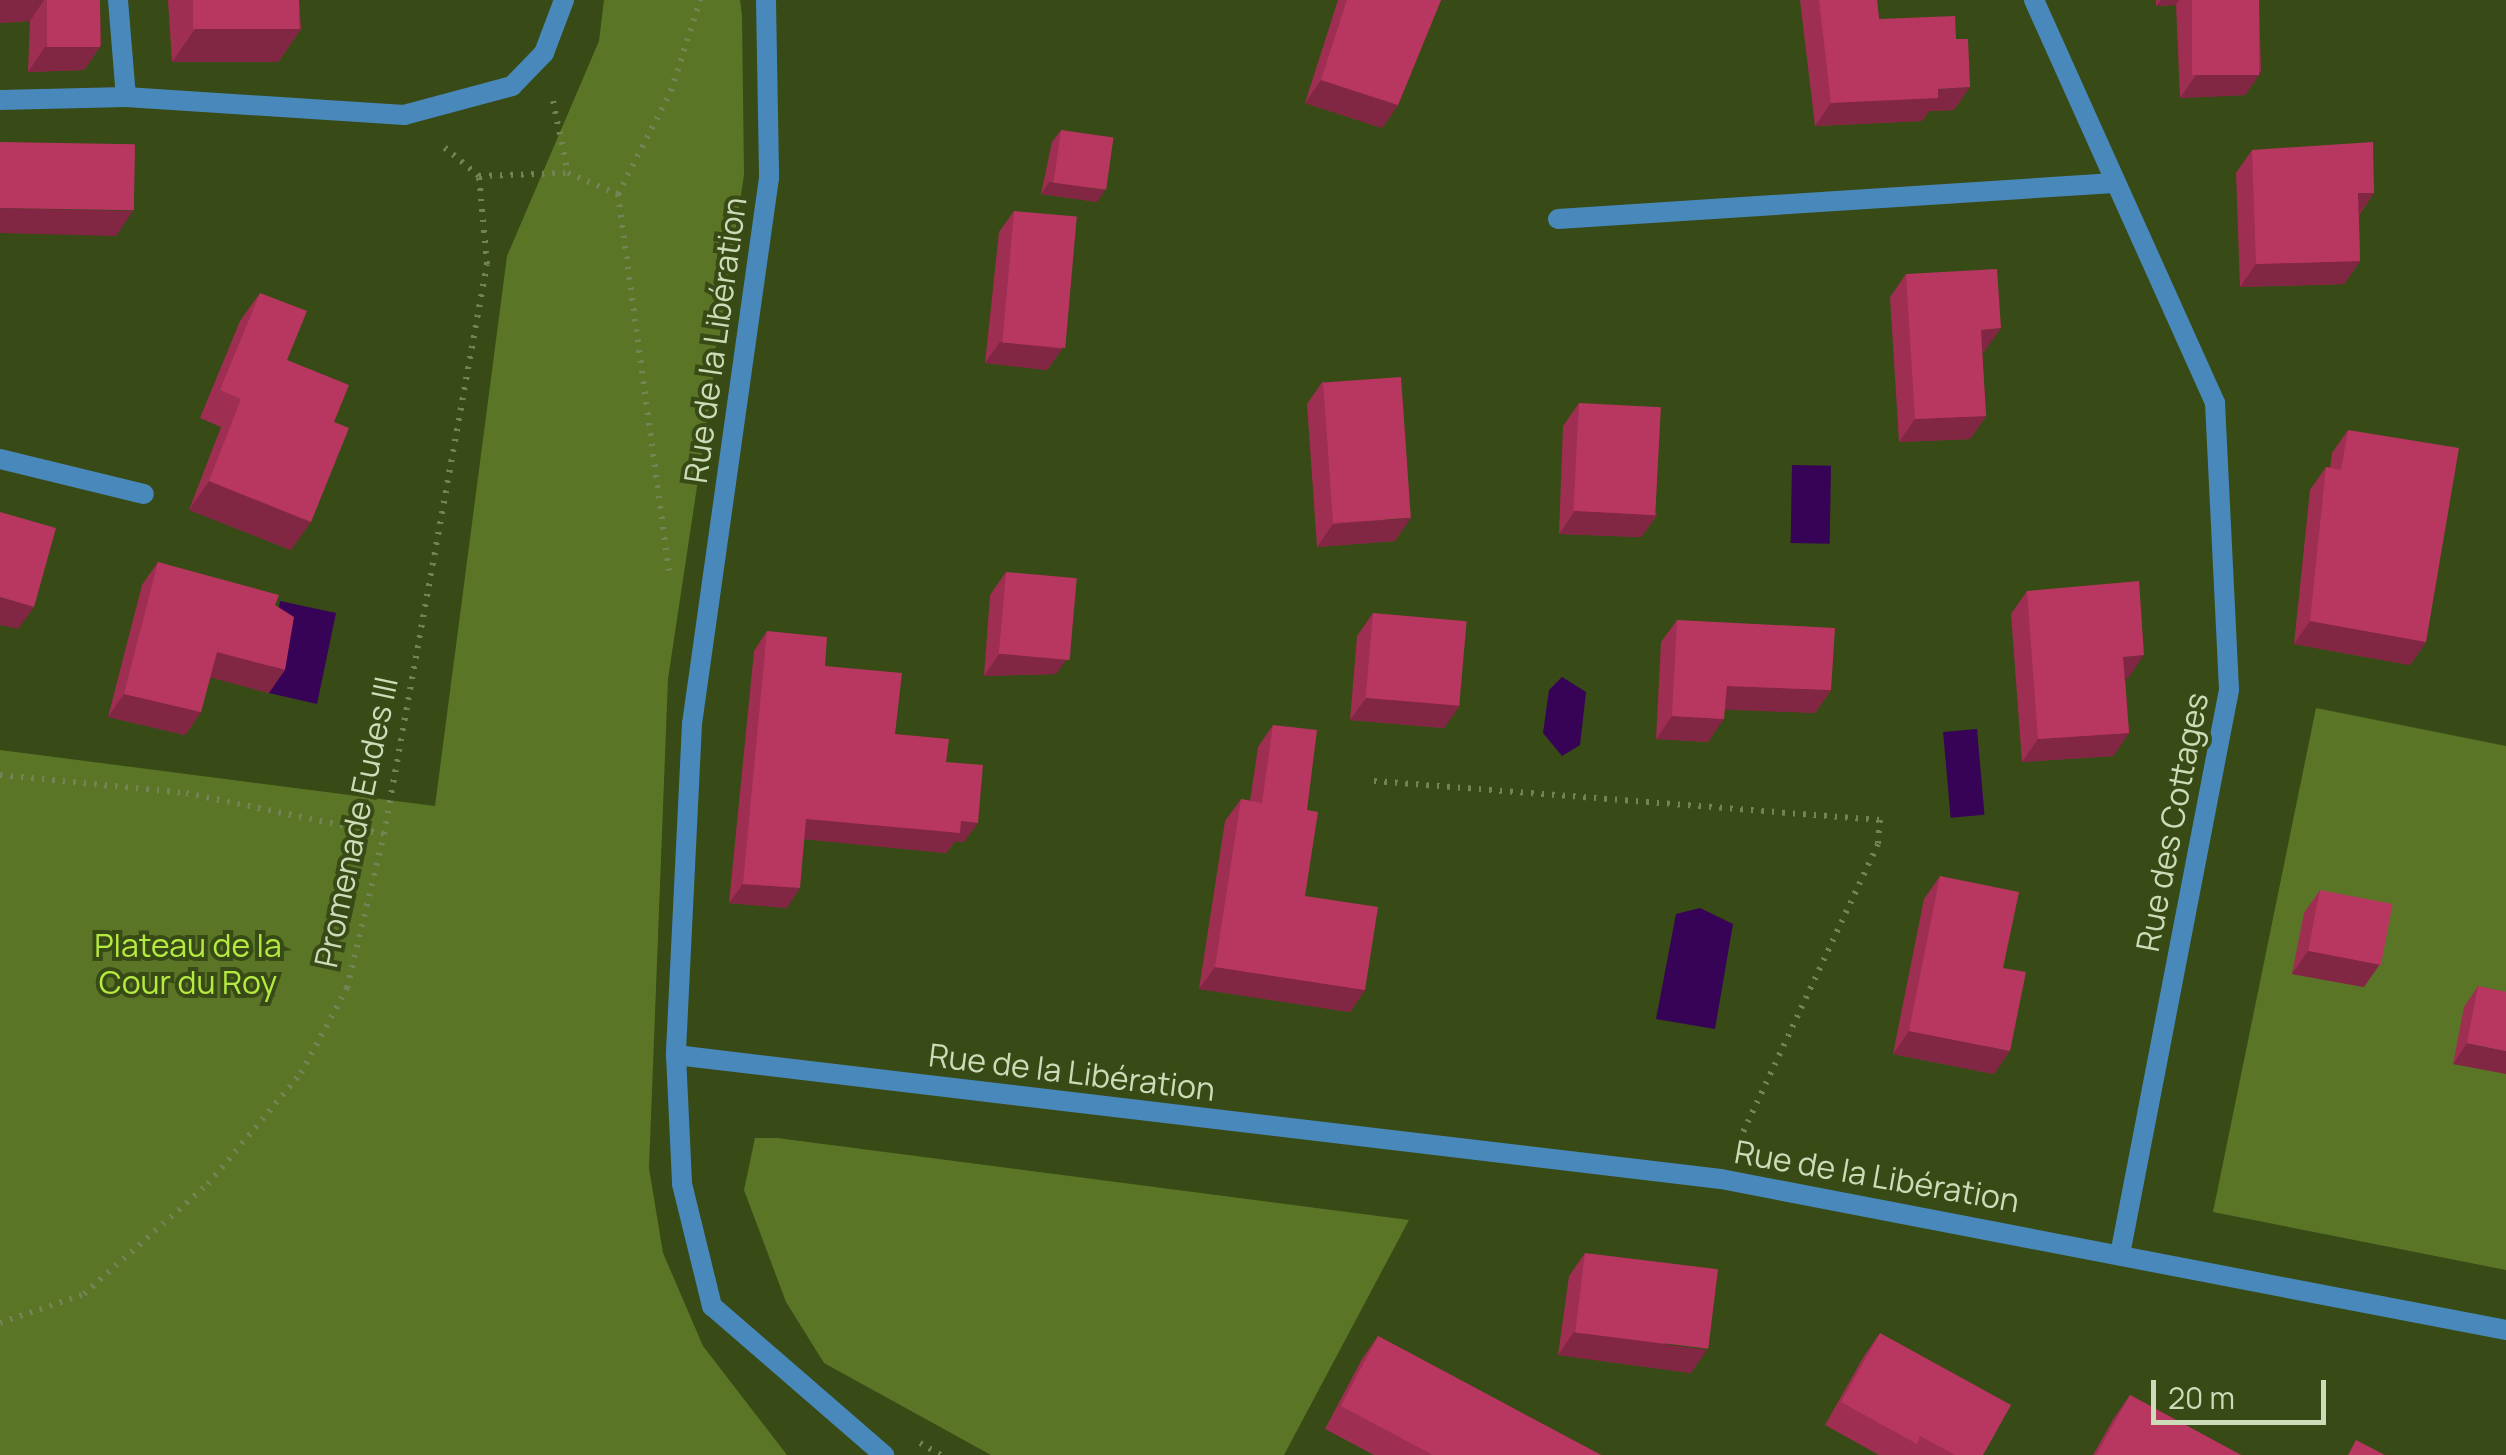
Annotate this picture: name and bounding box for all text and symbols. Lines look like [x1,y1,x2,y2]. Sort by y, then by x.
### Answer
street label: Rue de la Libération [676,195,754,485]
street label: Promenade Eudes III [306,673,406,971]
street label: Rue des Cottages [2128,689,2216,955]
park label: Plateau de la Cour du Roy [94,927,282,1002]
street label: Rue de la Libération [927,1035,1217,1109]
street label: Rue de la Libération [1732,1132,2022,1220]
scale bar [2156,1360,2331,1422]
text: 20 m [2168,1377,2235,1418]

